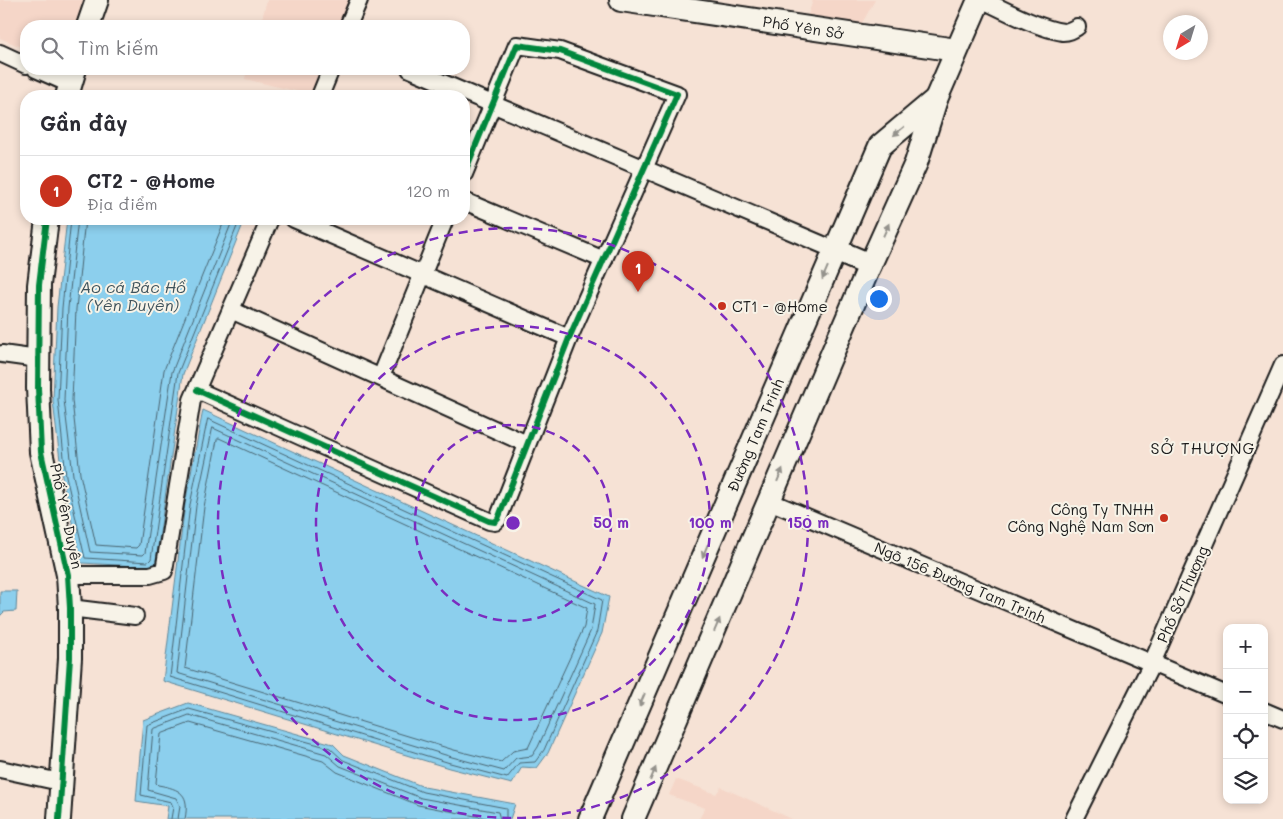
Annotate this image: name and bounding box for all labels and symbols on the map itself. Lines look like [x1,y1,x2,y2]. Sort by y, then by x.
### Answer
street label: Phố Yên Sở [761,11,846,43]
north arrow [1163,15,1208,60]
one-way arrow [893,125,905,136]
one-way arrow [882,223,890,237]
pin: 1 [622,251,654,292]
one-way arrow [820,266,828,280]
water label: Ao cá Bác Hồ (Yên Duyên) [80,276,186,315]
your location [866,286,892,312]
place label: CT1 - @Home [732,296,828,316]
marker: CT1 - @Home [716,300,728,312]
street label: Đường Tam Trinh [722,375,788,495]
district label: SỞ THƯỢNG [1151,437,1255,458]
street label: Phố Yên Duyên [46,461,88,571]
one-way arrow [777,468,785,483]
place label: Công Ty TNHH Công Nghệ Nam Sơn [1007,499,1154,536]
text: 50 m [593,512,629,532]
text: 100 m [688,512,732,532]
text: 150 m [787,512,829,532]
marker: Công Ty TNHH Công Nghệ Nam Sơn [1158,512,1170,524]
centre of rings [504,514,522,532]
street label: Ngõ 156 Đường Tam Trinh [871,537,1049,627]
street label: Phố Sở Thượng [1152,542,1212,646]
one-way arrow [701,544,709,558]
one-way arrow [713,618,721,632]
one-way arrow [637,693,645,707]
one-way arrow [649,767,657,782]

